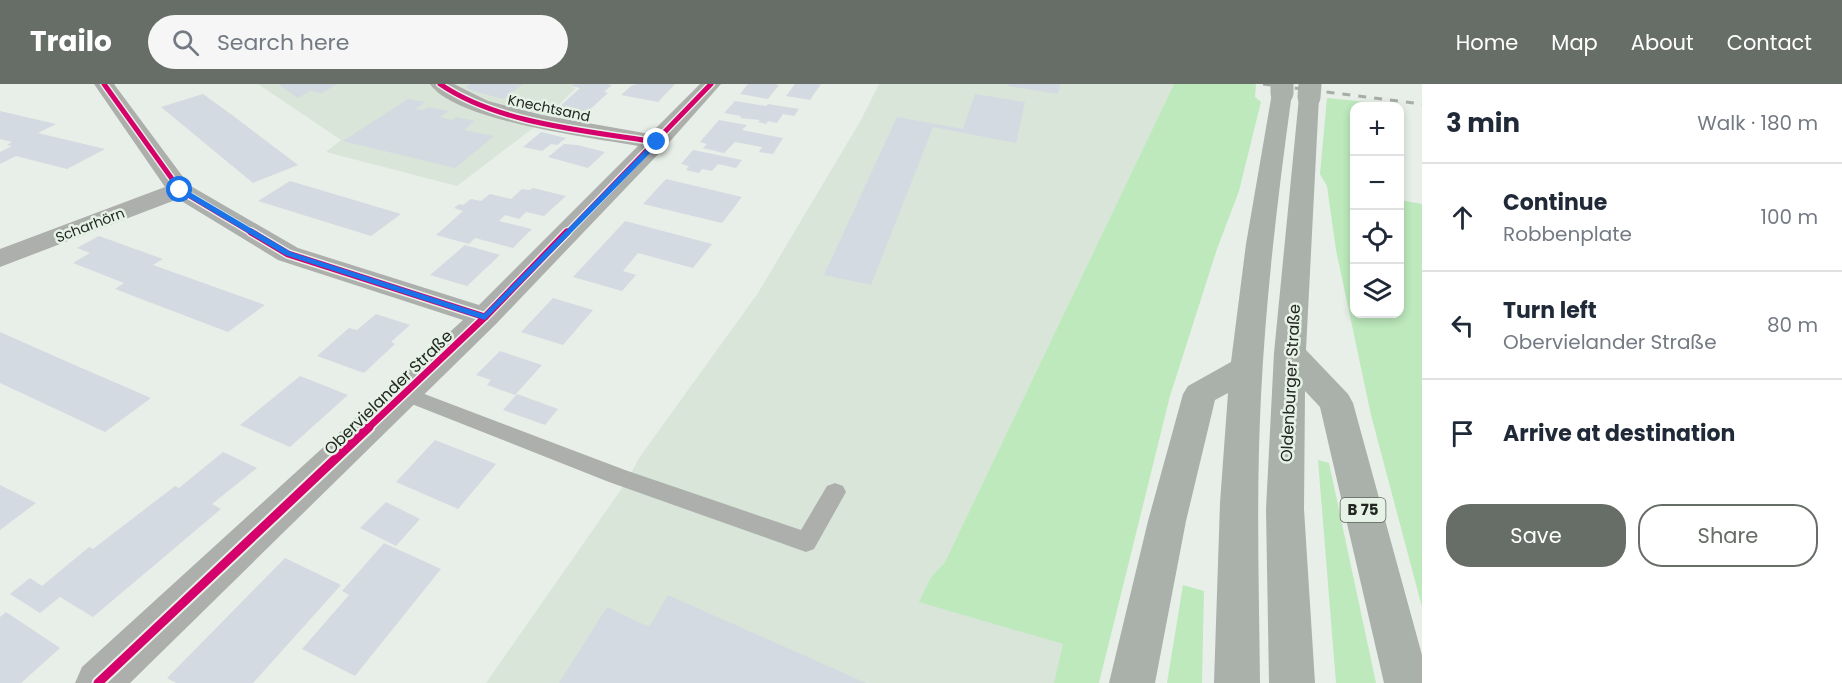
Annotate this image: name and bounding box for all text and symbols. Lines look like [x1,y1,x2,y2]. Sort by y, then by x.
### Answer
search box [148,15,568,69]
text: Trailo [30,22,112,61]
icon: search [169,26,202,59]
text: Search here [217,27,349,58]
text: Home [1456,28,1518,57]
text: Map [1551,28,1598,57]
text: About [1631,28,1694,57]
text: Contact [1727,28,1812,57]
street label: Knechtsand [506,90,592,126]
map controls [1350,102,1404,318]
button: + [1350,102,1404,156]
text: 3 min [1446,105,1520,141]
text: Walk · 180 m [1697,109,1818,137]
route end [643,128,669,154]
button: − [1350,156,1404,210]
route start [166,176,192,202]
text: Continue [1503,187,1607,218]
icon: ahead [1446,201,1479,234]
street label: Scharhörn [53,203,127,247]
text: 100 m [1761,203,1818,231]
button: locate [1350,210,1404,264]
text: Robbenplate [1503,220,1632,248]
button: layers [1350,264,1404,318]
text: Turn left [1503,295,1597,326]
street label: Oldenburger Straße [1275,303,1306,463]
icon: left [1446,309,1479,342]
text: 80 m [1767,311,1818,339]
street label: Obervielander Straße [319,325,458,460]
text: Obervielander Straße [1503,328,1717,356]
icon: arrive [1446,417,1479,450]
text: Arrive at destination [1503,418,1735,449]
road number: B 75 [1340,498,1386,522]
button: Save [1446,504,1626,567]
button: Share [1638,504,1818,567]

